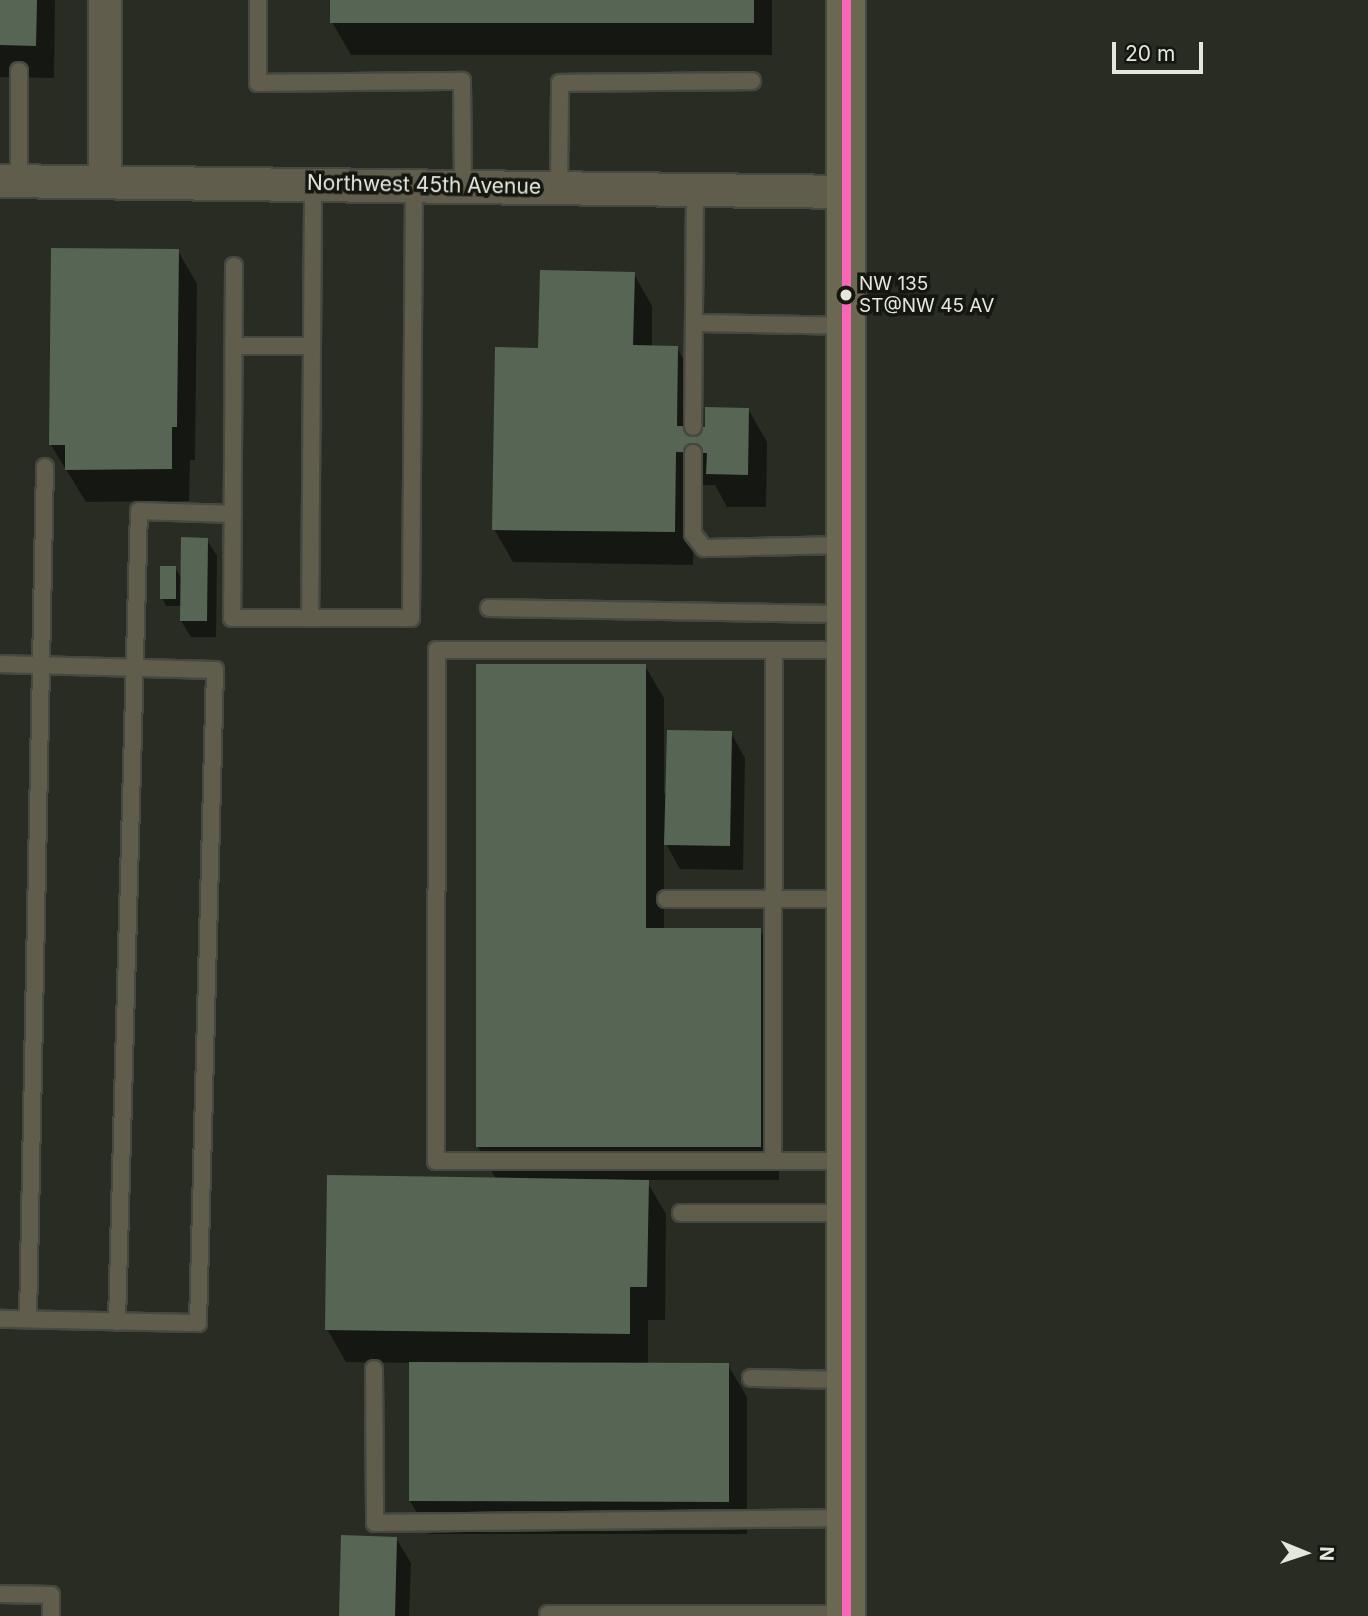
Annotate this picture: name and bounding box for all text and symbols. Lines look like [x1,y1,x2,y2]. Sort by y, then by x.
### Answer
scale bar [1116,28,1207,72]
text: 20 m [1125,41,1175,66]
street label: Northwest 45th Avenue [307,170,541,200]
place label: NW 135 ST@NW 45 AV [859,273,994,317]
marker: NW 135 ST@NW 45 AV [839,288,853,302]
north arrow [1270,1518,1340,1588]
text: N [1315,1546,1338,1561]

